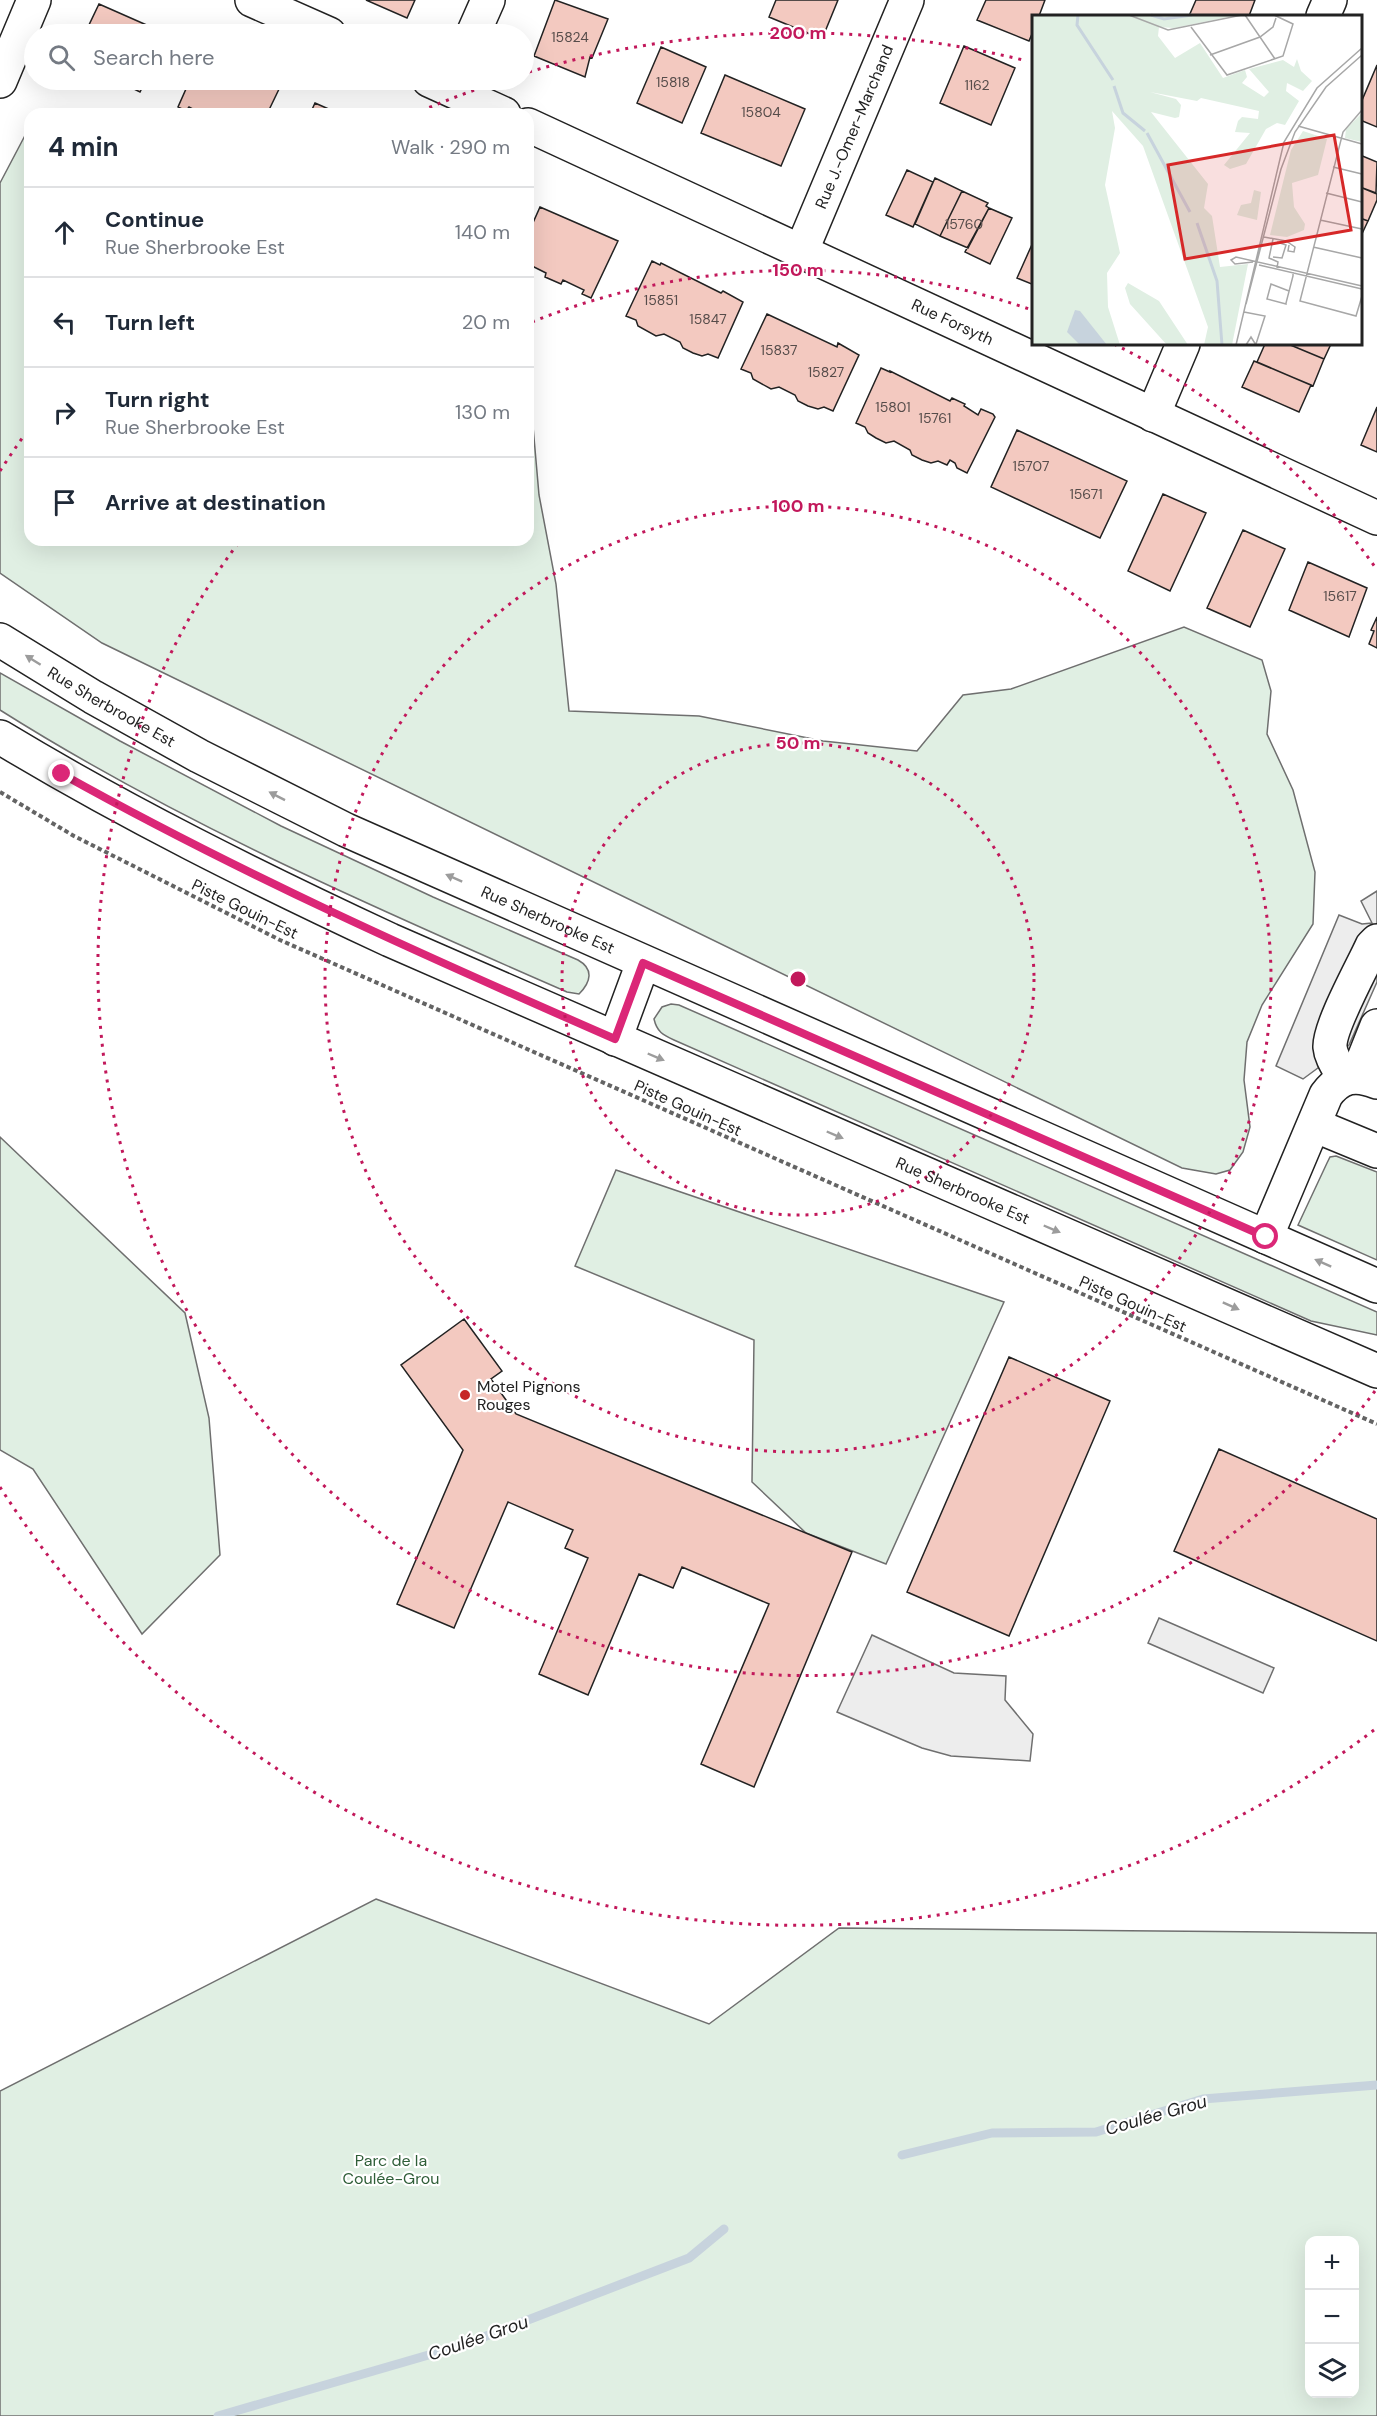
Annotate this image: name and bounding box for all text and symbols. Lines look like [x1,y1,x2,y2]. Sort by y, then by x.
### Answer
inset map [1032,15,1362,345]
text: 200 m [770,21,826,45]
search box [24,24,534,90]
house number: 15824 [551,28,589,46]
icon: search [45,41,78,74]
street label: Rue J.-Omer-Marchand [810,41,898,212]
text: Search here [93,43,214,72]
house number: 15818 [656,73,690,91]
house number: 1162 [964,76,990,94]
house number: 15804 [741,103,781,121]
text: 4 min [48,130,119,164]
text: Walk · 290 m [391,134,510,160]
text: Continue [105,205,204,234]
house number: 15760 [945,215,983,233]
icon: ahead [48,216,81,249]
text: 140 m [455,219,510,245]
text: Rue Sherbrooke Est [105,234,285,260]
text: 150 m [772,258,824,282]
house number: 15851 [644,291,678,309]
street label: Rue Forsyth [908,294,997,350]
icon: left [48,306,81,339]
text: Turn left [105,308,195,337]
text: 20 m [462,309,510,335]
house number: 15847 [689,310,727,328]
house number: 15837 [761,341,797,359]
house number: 15827 [808,363,844,381]
text: Turn right [105,385,210,414]
icon: right [48,396,81,429]
house number: 15801 [875,398,911,416]
text: 130 m [455,399,510,425]
house number: 15761 [919,409,951,427]
text: Rue Sherbrooke Est [105,414,285,440]
house number: 15707 [1013,457,1049,475]
house number: 15671 [1069,485,1103,503]
icon: arrive [48,486,81,519]
text: Arrive at destination [105,488,326,517]
text: 100 m [771,494,825,518]
house number: 15617 [1323,587,1357,605]
one-way arrow [25,655,41,666]
street label: Rue Sherbrooke Est [44,661,179,751]
text: 50 m [775,731,821,755]
route end [48,760,74,786]
one-way arrow [268,791,285,801]
street label: Piste Gouin-Est [188,874,302,944]
one-way arrow [445,874,462,883]
street label: Rue Sherbrooke Est [478,881,618,958]
centre of rings [788,969,808,989]
one-way arrow [647,1053,665,1062]
street label: Piste Gouin-Est [631,1075,745,1141]
one-way arrow [826,1130,843,1139]
street label: Rue Sherbrooke Est [893,1152,1033,1229]
route start [1252,1223,1278,1249]
one-way arrow [1044,1224,1062,1234]
one-way arrow [1314,1258,1332,1268]
street label: Piste Gouin-Est [1076,1271,1190,1337]
one-way arrow [1223,1302,1240,1311]
place label: Motel Pignons Rouges [477,1376,581,1415]
marker: Motel Pignons Rouges [458,1388,472,1402]
water label: Coulée Grou [1102,2089,1210,2141]
park label: Parc de la Coulée-Grou [343,2150,439,2189]
map controls [1305,2236,1359,2398]
button: + [1305,2236,1359,2290]
button: − [1305,2290,1359,2344]
water label: Coulée Grou [425,2310,531,2366]
button: layers [1305,2344,1359,2398]

